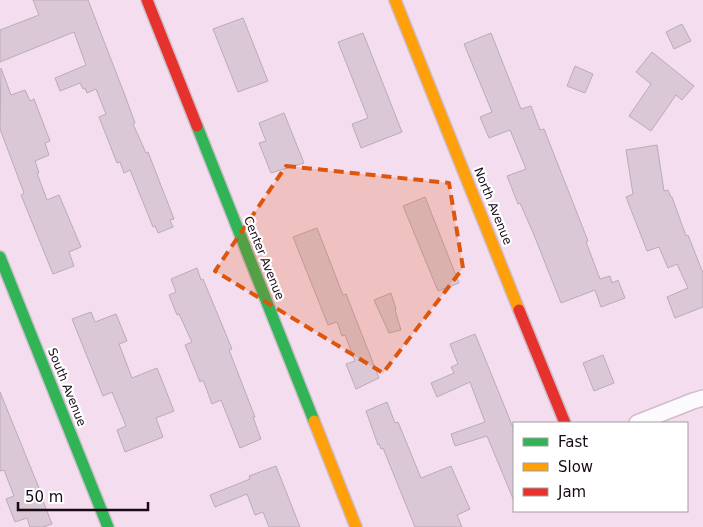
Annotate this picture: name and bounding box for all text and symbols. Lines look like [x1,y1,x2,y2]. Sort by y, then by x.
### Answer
street label: North Avenue [471,165,515,247]
street label: Center Avenue [241,214,287,302]
street label: South Avenue [45,346,89,428]
legend [513,422,688,512]
text: Fast [558,433,588,451]
text: Slow [558,458,593,476]
scale bar [18,480,148,512]
text: Jam [557,483,586,501]
text: 50 m [25,488,63,506]

